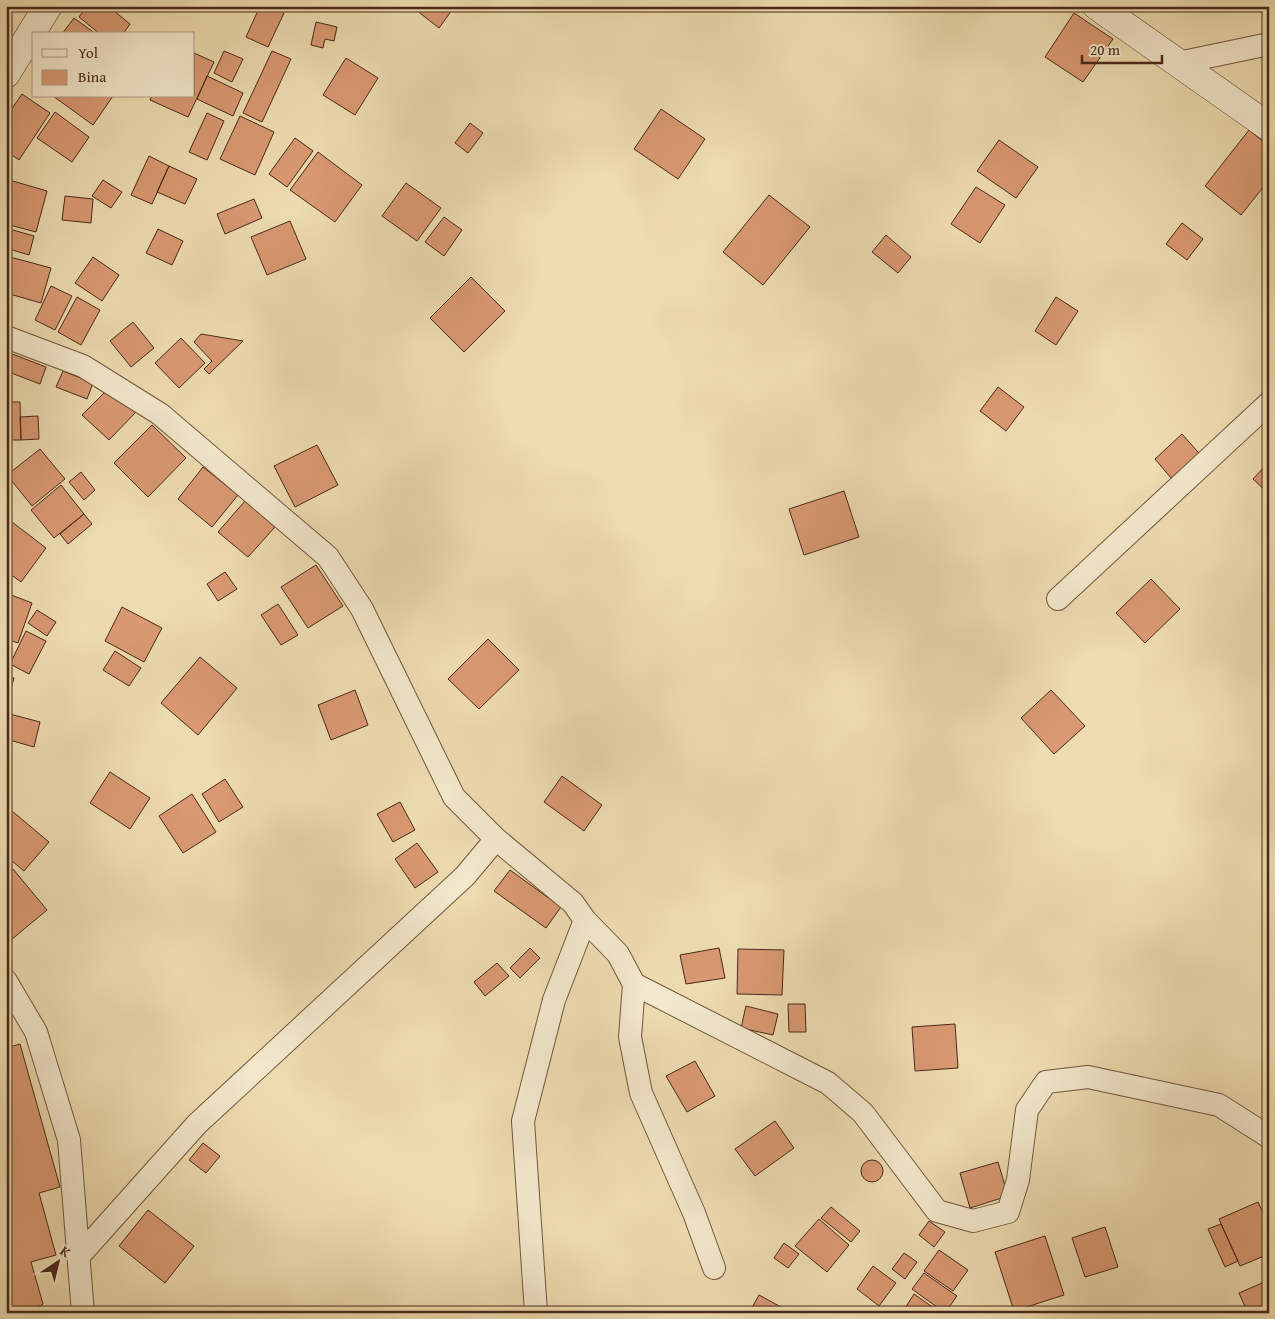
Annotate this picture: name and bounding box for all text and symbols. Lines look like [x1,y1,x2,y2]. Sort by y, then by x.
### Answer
legend [32,32,195,98]
scale bar [1082,32,1162,64]
text: 20 m [1090,39,1121,60]
text: Yol [78,42,98,63]
text: Bina [78,66,106,87]
north arrow [32,1236,82,1286]
text: K [56,1241,75,1262]

